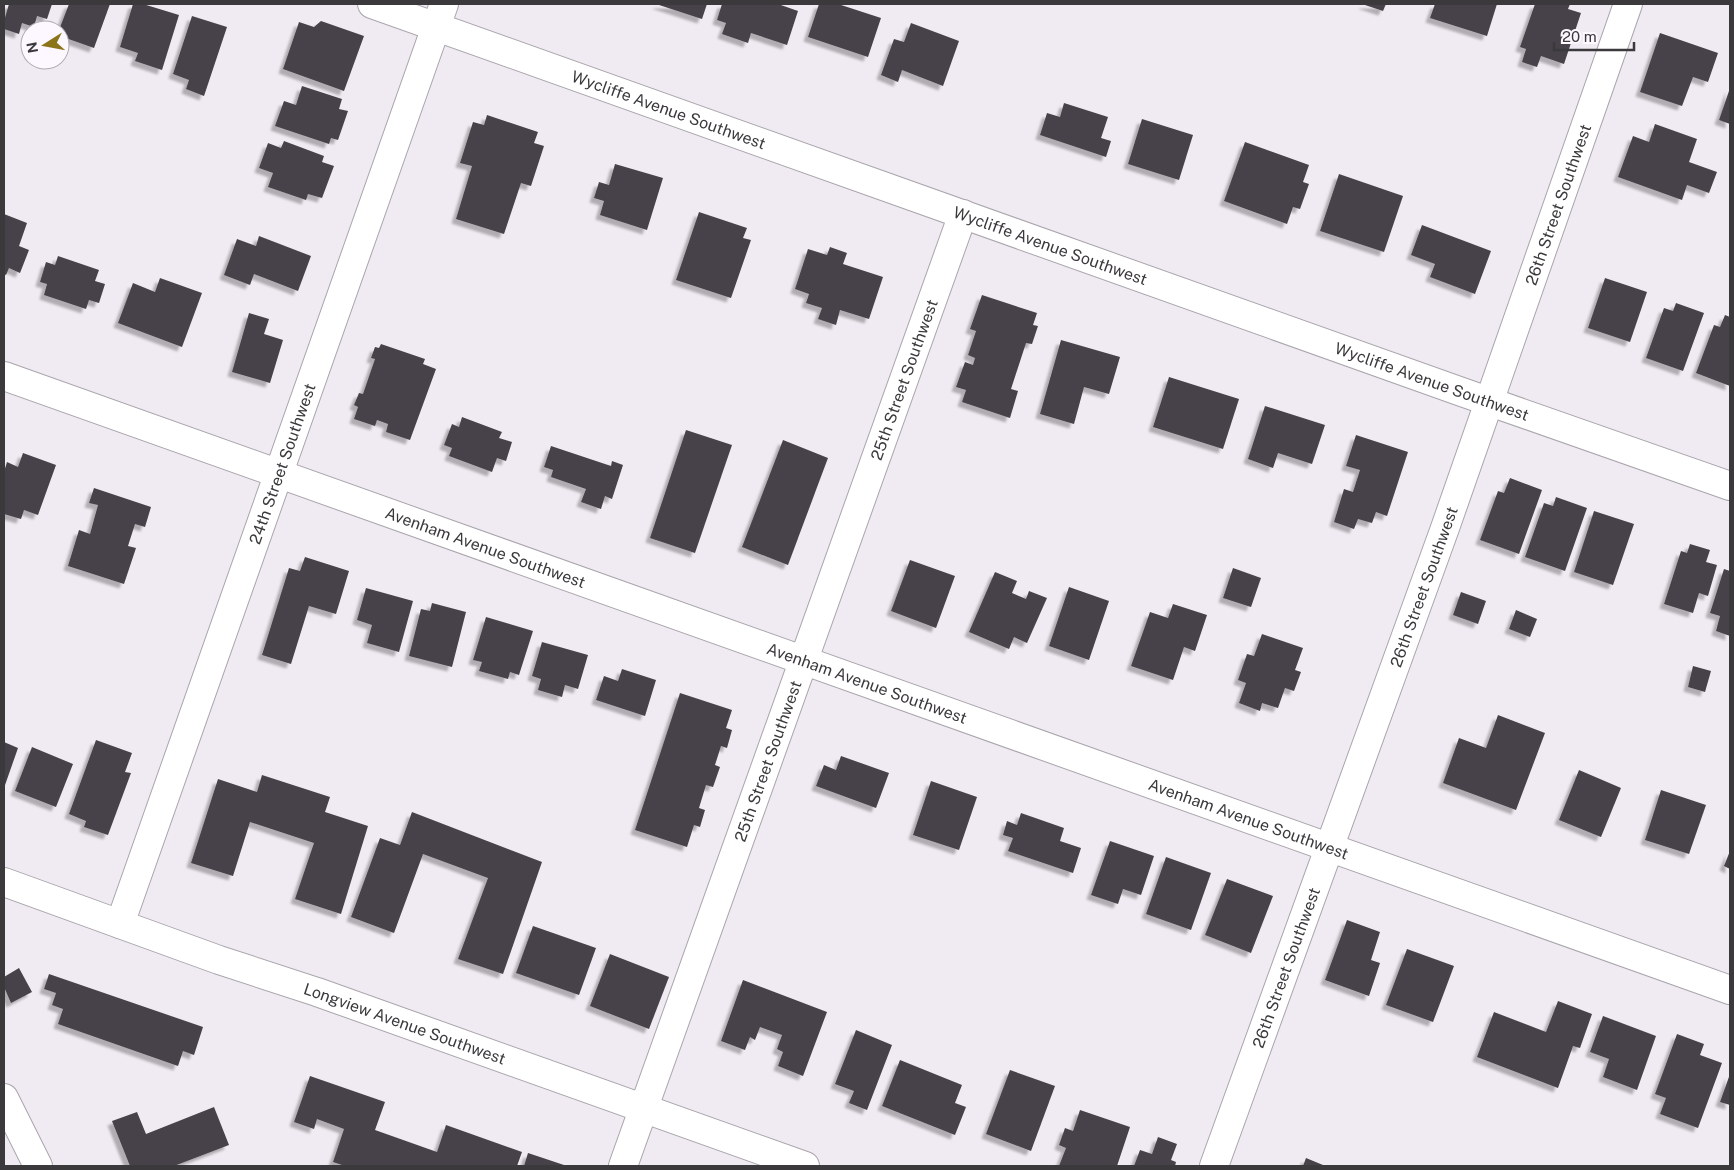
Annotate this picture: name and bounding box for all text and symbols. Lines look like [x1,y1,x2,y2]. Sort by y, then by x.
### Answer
north arrow [20,20,70,70]
scale bar [1554,20,1634,52]
text: 20 m [1562,28,1597,45]
text: N [23,41,41,54]
street label: Wycliffe Avenue Southwest [569,66,768,153]
street label: 26th Street Southwest [1521,122,1595,288]
street label: Wycliffe Avenue Southwest [951,202,1150,289]
street label: 25th Street Southwest [866,297,941,463]
street label: Wycliffe Avenue Southwest [1332,338,1531,424]
street label: 24th Street Southwest [245,381,319,547]
street label: Avenham Avenue Southwest [383,503,588,592]
street label: 26th Street Southwest [1386,504,1461,670]
street label: Avenham Avenue Southwest [764,639,970,727]
street label: 25th Street Southwest [730,678,805,844]
street label: Avenham Avenue Southwest [1146,774,1351,863]
street label: 26th Street Southwest [1248,885,1324,1050]
street label: Longview Avenue Southwest [301,979,508,1068]

